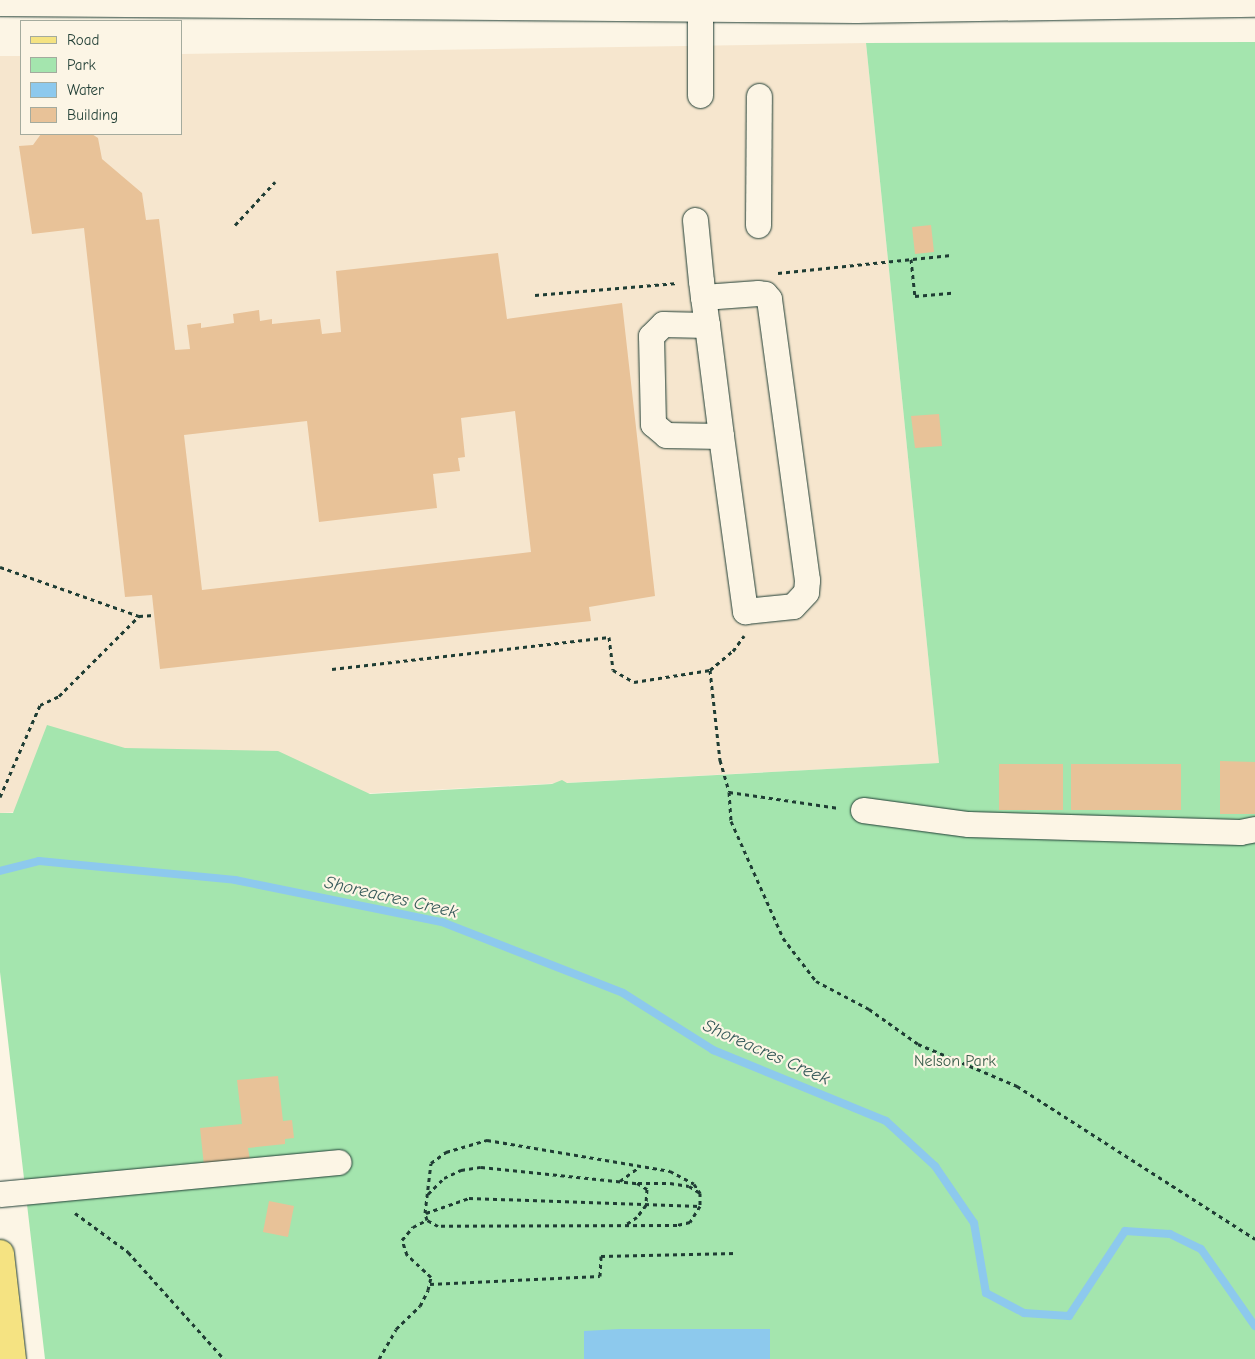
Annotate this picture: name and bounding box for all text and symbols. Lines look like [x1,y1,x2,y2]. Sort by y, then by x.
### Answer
legend [20,20,182,135]
text: Road [67,31,99,49]
text: Park [67,56,96,74]
text: Water [67,81,104,99]
text: Building [67,106,118,124]
water label: Shoreacres Creek [322,872,460,924]
water label: Shoreacres Creek [699,1015,833,1091]
park label: Nelson Park [914,1051,996,1071]

